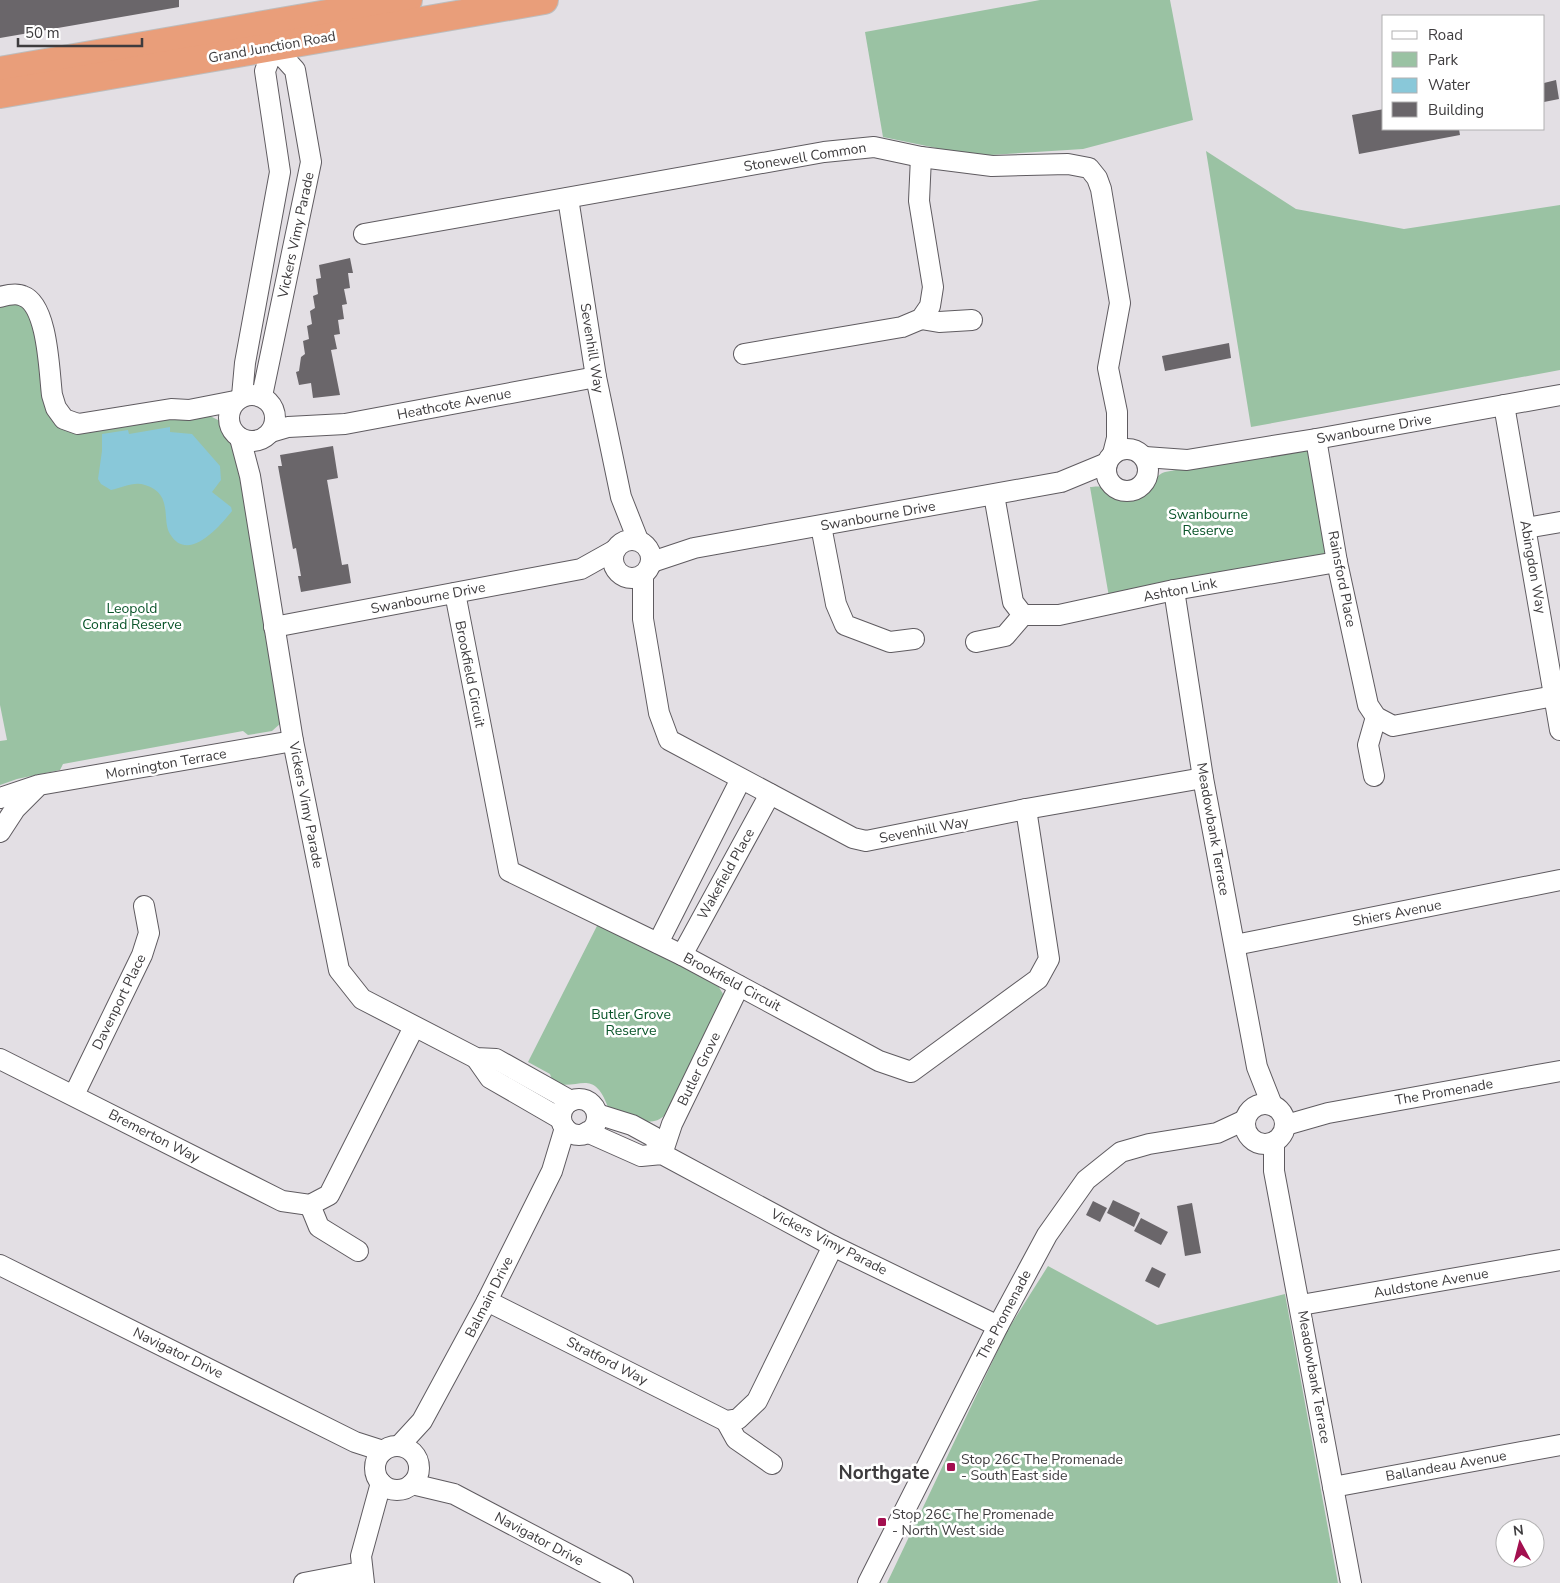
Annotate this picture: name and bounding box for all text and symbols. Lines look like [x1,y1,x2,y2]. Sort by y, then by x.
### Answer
scale bar [18,15,141,47]
legend [1382,15,1545,130]
text: 50 m [25,23,60,43]
text: Road [1428,25,1463,45]
street label: Grand Junction Road [207,26,337,68]
text: Park [1428,50,1458,70]
text: Water [1428,75,1471,95]
text: Building [1428,100,1484,120]
street label: Stonewell Common [742,138,868,176]
street label: Vickers Vimy Parade [273,170,319,301]
street label: Sevenhill Way [576,302,609,395]
street label: Heathcote Avenue [395,384,513,424]
street label: Swanbourne Drive [1315,410,1433,448]
street label: Swanbourne Drive [819,497,937,535]
park label: Swanbourne Reserve [1168,505,1248,540]
street label: Abingdon Way [1515,519,1551,616]
street label: Rainsford Place [1323,529,1361,629]
street label: Ashton Link [1141,573,1219,606]
street label: Swanbourne Drive [369,578,487,618]
park label: Leopold Conrad Reserve [82,599,182,634]
street label: Brookfield Circuit [450,619,490,729]
street label: Vickers Vimy Parade [284,739,328,870]
street label: Mornington Terrace [104,744,228,784]
street label: Meadowbank Terrace [1192,761,1234,897]
street label: Sevenhill Way [878,812,971,848]
street label: Wakefield Place [693,825,759,923]
street label: Shiers Avenue [1351,895,1443,931]
street label: Brookfield Circuit [680,948,784,1016]
street label: Davenport Place [88,951,150,1053]
park label: Butler Grove Reserve [591,1005,671,1040]
street label: Butler Grove [673,1029,725,1109]
street label: The Promenade [1393,1074,1495,1110]
street label: Bremerton Way [105,1105,204,1168]
street label: Vickers Vimy Parade [767,1204,891,1280]
street label: Balmain Drive [460,1253,518,1341]
street label: Auldstone Avenue [1372,1264,1490,1302]
street label: The Promenade [972,1267,1036,1363]
street label: Meadowbank Terrace [1293,1309,1335,1445]
street label: Navigator Drive [130,1323,226,1383]
street label: Stratford Way [563,1332,652,1390]
street label: Ballandeau Avenue [1384,1446,1508,1486]
place label: Stop 26C The Promenade - South East side [961,1450,1123,1485]
district label: Northgate [839,1460,929,1486]
marker: Stop 26C The Promenade - South East side [945,1461,957,1473]
place label: Stop 26C The Promenade - North West side [892,1505,1054,1540]
street label: Navigator Drive [491,1508,587,1570]
marker: Stop 26C The Promenade - North West side [876,1516,888,1528]
north arrow [1495,1518,1545,1568]
text: N [1512,1521,1525,1541]

